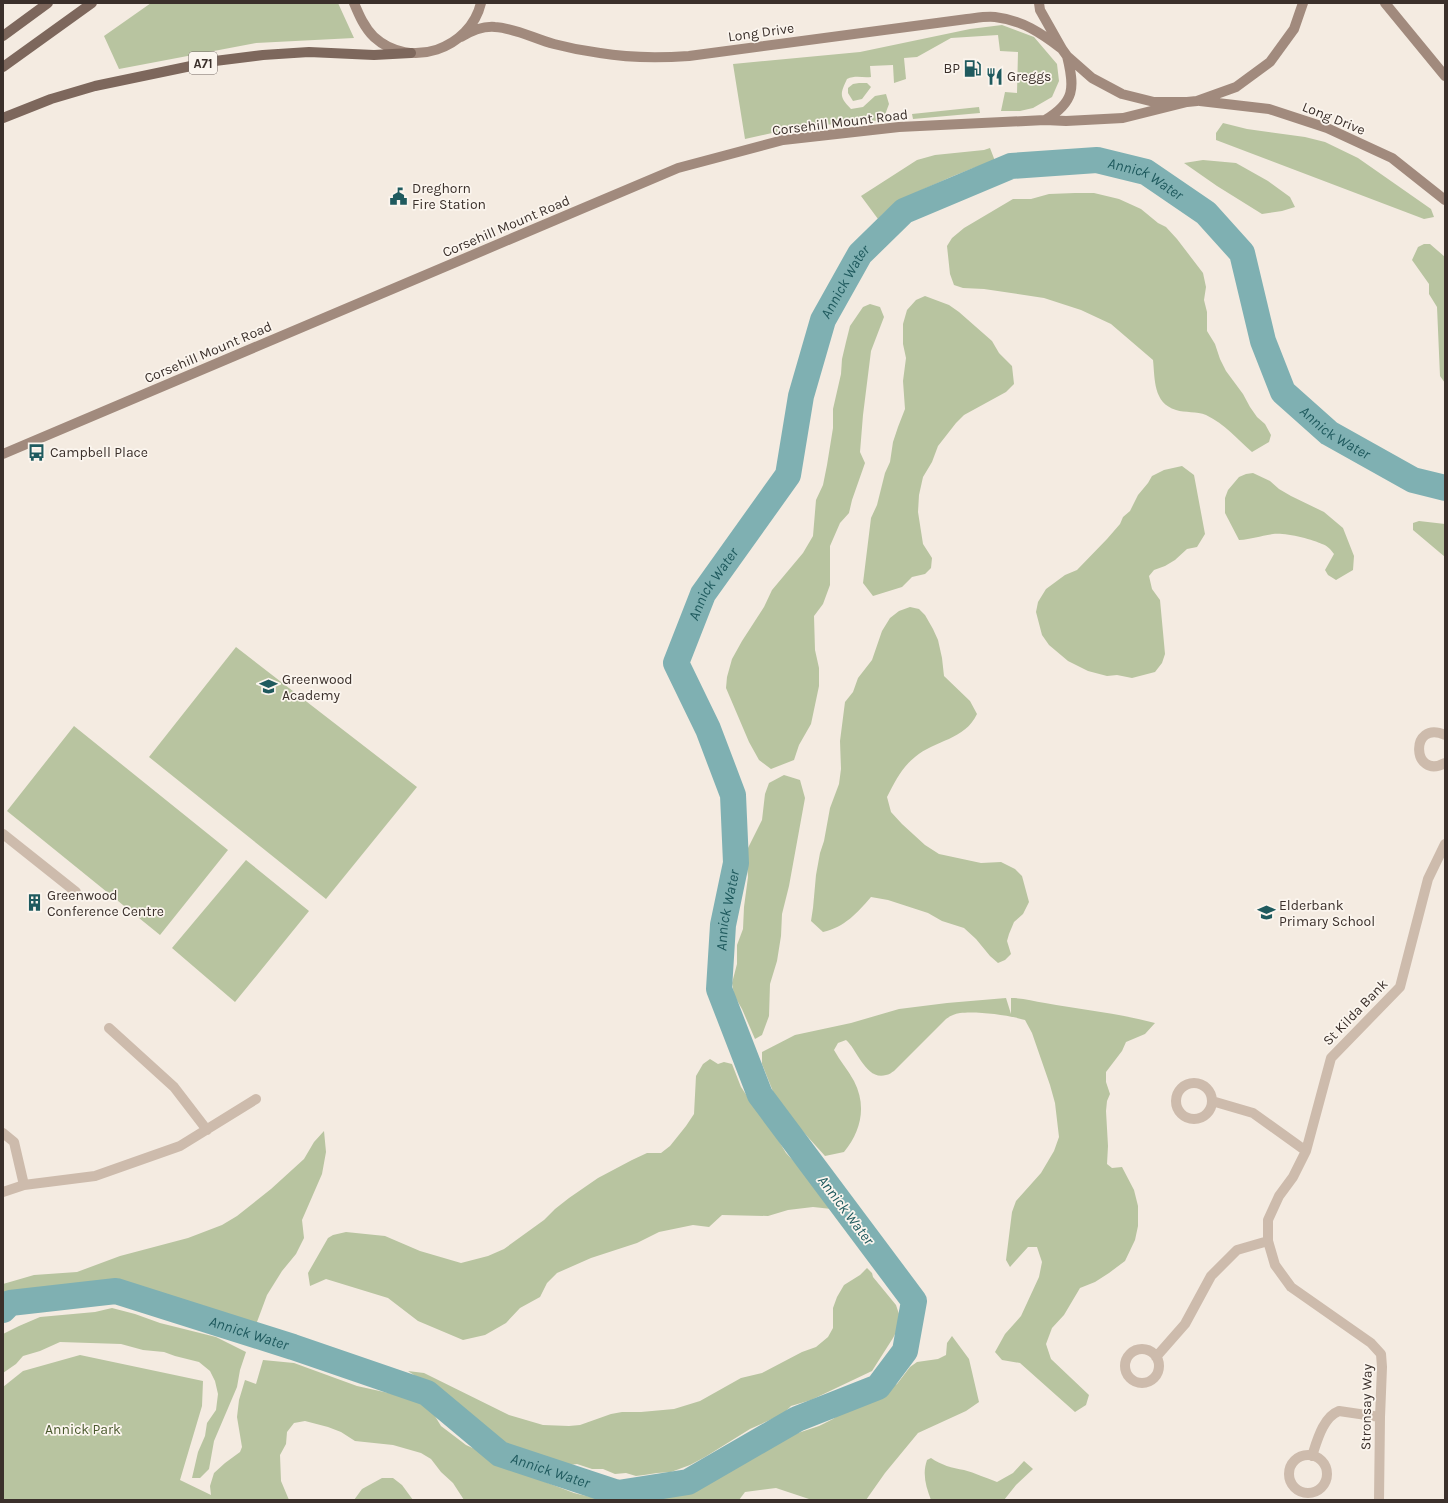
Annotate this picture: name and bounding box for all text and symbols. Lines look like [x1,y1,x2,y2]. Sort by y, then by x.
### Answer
street label: Long Drive [727,19,795,46]
road number: A71 [189,52,217,74]
fuel station icon: BP [963,58,983,78]
place label: BP [944,60,960,77]
restaurant icon: Greggs [984,66,1004,86]
place label: Greggs [1007,68,1051,85]
street label: Long Drive [1300,98,1368,139]
street label: Corsehill Mount Road [771,106,909,139]
water label: Annick Water [1106,154,1188,204]
place label: Dreghorn Fire Station [412,180,486,213]
public building icon: Dreghorn Fire Station [389,186,409,206]
street label: Corsehill Mount Road [440,192,573,261]
water label: Annick Water [817,240,874,322]
street label: Corsehill Mount Road [142,318,275,387]
water label: Annick Water [1296,402,1374,464]
bus stop icon: Campbell Place [27,442,47,462]
place label: Campbell Place [50,444,148,461]
water label: Annick Water [685,544,743,623]
place label: Greenwood Academy [282,671,353,704]
school or university icon: Greenwood Academy [259,677,279,697]
water label: Annick Water [712,867,744,952]
place label: Greenwood Conference Centre [47,887,164,920]
building icon: Greenwood Conference Centre [24,893,44,913]
place label: Elderbank Primary School [1279,897,1375,930]
school or university icon: Elderbank Primary School [1256,903,1276,923]
street label: St Kilda Bank [1319,976,1391,1049]
water label: Annick Water [814,1172,878,1249]
water label: Annick Water [207,1312,292,1354]
street label: Stronsay Way [1357,1363,1376,1450]
park label: Annick Park [45,1421,121,1438]
water label: Annick Water [508,1449,593,1492]

